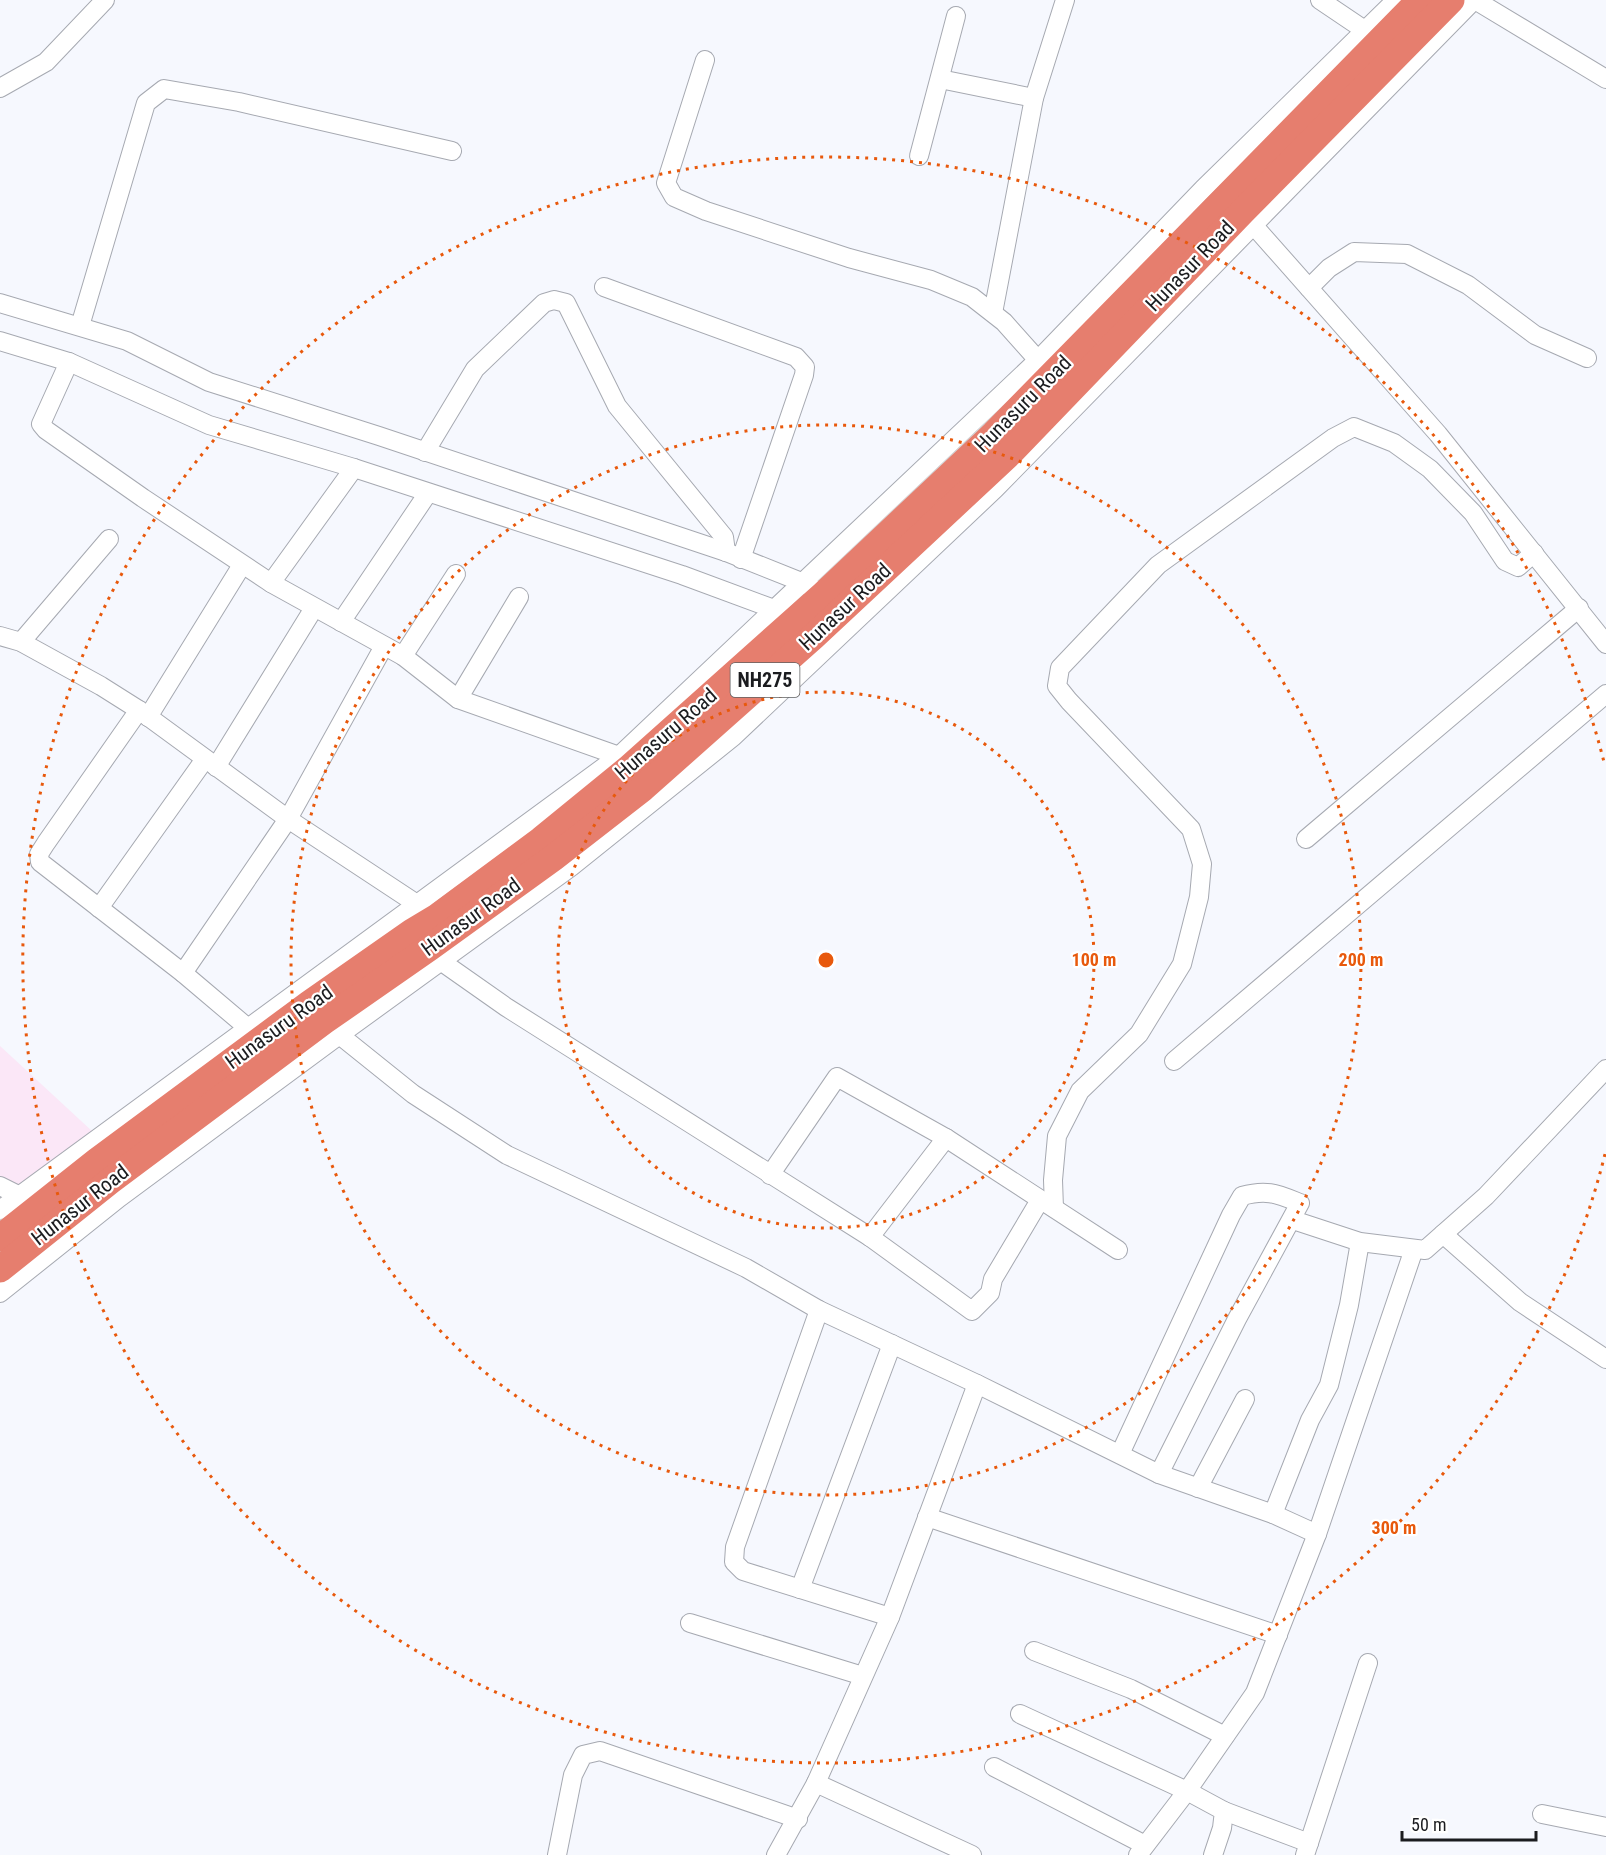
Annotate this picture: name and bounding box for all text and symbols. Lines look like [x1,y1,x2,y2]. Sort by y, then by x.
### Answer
street label: Hunasur Road [1141,216,1239,316]
street label: Hunasuru Road [970,351,1076,457]
street label: Hunasur Road [794,558,896,656]
road number: NH275 [730,663,800,697]
street label: Hunasuru Road [610,683,722,785]
street label: Hunasur Road [417,873,525,961]
text: 100 m [1072,949,1116,970]
text: 200 m [1339,949,1383,970]
centre of rings [816,950,836,970]
street label: Hunasuru Road [221,980,337,1074]
street label: Hunasur Road [27,1160,133,1250]
text: 300 m [1372,1517,1416,1538]
scale bar [1402,1804,1536,1842]
text: 50 m [1411,1814,1446,1835]

